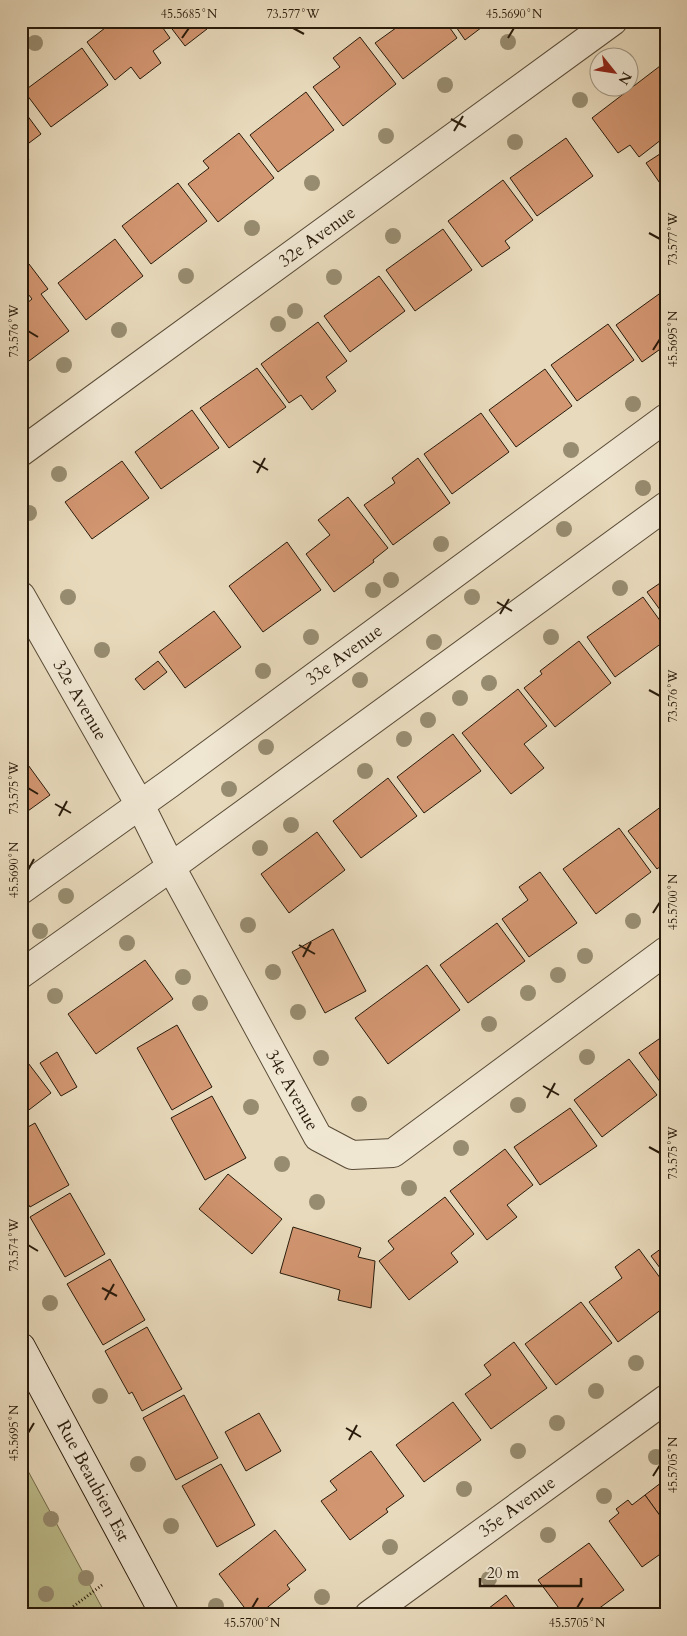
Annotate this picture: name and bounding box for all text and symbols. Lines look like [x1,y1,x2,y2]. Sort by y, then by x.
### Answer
text: 45.5685°N [161,6,218,22]
text: 73.577°W [266,6,320,22]
text: 45.5690°N [486,6,543,22]
north arrow [590,48,640,98]
text: N [614,68,636,88]
street label: 32e Avenue [273,200,361,274]
text: 73.577°W [665,212,681,266]
text: 73.576°W [6,304,22,358]
text: 45.5695°N [665,310,681,367]
street label: 33e Avenue [300,618,388,692]
street label: 32e Avenue [47,655,113,745]
text: 73.576°W [665,669,681,723]
text: 73.575°W [6,761,22,815]
text: 45.5690°N [6,841,22,898]
text: 45.5700°N [665,873,681,930]
street label: 34e Avenue [259,1045,325,1135]
text: 73.575°W [665,1126,681,1180]
text: 73.574°W [6,1218,22,1272]
text: 45.5695°N [6,1404,22,1461]
street label: Rue Beaubien Est [50,1416,136,1546]
text: 45.5705°N [665,1436,681,1493]
street label: 35e Avenue [473,1470,561,1544]
scale bar [480,1556,581,1588]
text: 20 m [487,1563,519,1583]
text: 45.5700°N [224,1615,281,1631]
text: 45.5705°N [549,1615,606,1631]

